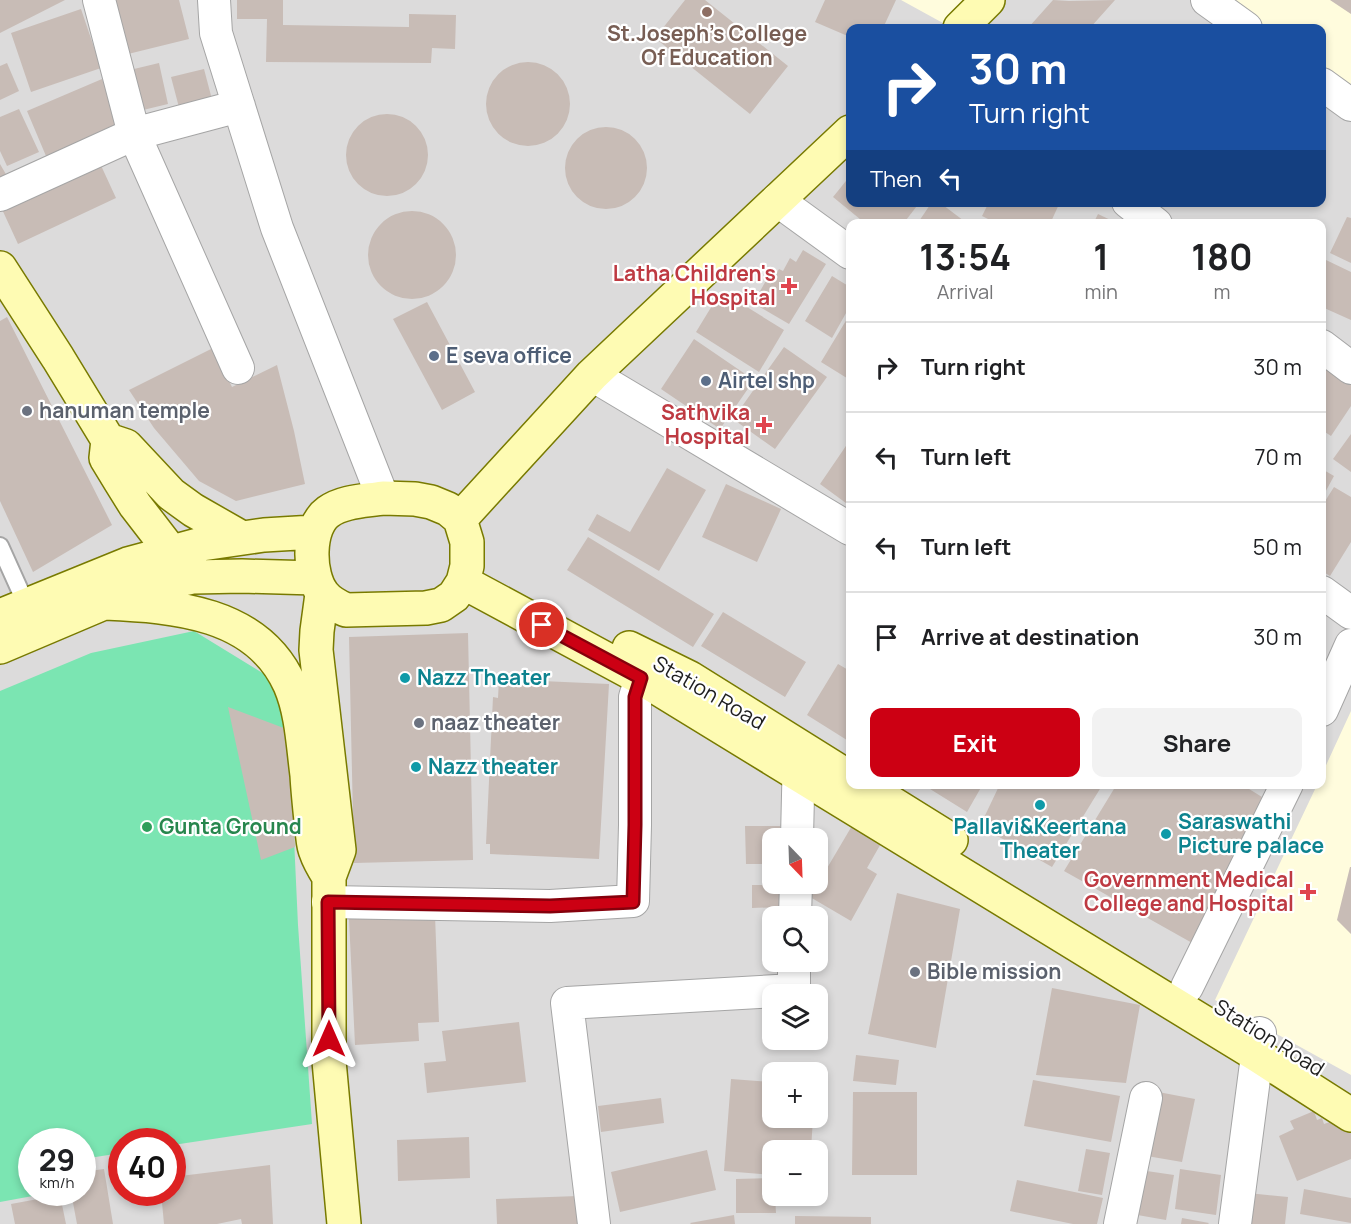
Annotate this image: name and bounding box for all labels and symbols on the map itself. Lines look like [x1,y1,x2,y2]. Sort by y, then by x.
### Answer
marker: St.Joseph's College Of Education [700,5,714,19]
place label: St.Joseph's College Of Education [607,19,807,71]
place label: Latha Children's Hospital [613,259,776,311]
marker: Latha Children's Hospital [780,277,798,295]
place label: E seva office [446,341,572,369]
marker: E seva office [427,349,441,363]
place label: Airtel shp [718,366,815,394]
marker: Airtel shp [699,374,713,388]
place label: hanuman temple [39,396,210,424]
place label: Sathvika Hospital [661,398,750,450]
marker: hanuman temple [20,404,34,418]
marker: Sathvika Hospital [755,416,773,434]
pin [516,599,567,650]
street label: Station Road [648,649,771,736]
place label: Nazz Theater [417,663,551,691]
marker: Nazz Theater [398,671,412,685]
place label: naaz theater [431,708,560,736]
marker: naaz theater [412,716,426,730]
place label: Nazz theater [428,752,558,780]
marker: Nazz theater [409,760,423,774]
marker: Pallavi&Keertana Theater [1033,798,1047,812]
place label: Saraswathi Picture palace [1178,807,1324,859]
place label: Gunta Ground [159,812,302,840]
place label: Pallavi&Keertana Theater [953,812,1127,864]
marker: Gunta Ground [140,820,154,834]
marker: Saraswathi Picture palace [1159,827,1173,841]
north arrow [762,828,828,894]
place label: Government Medical College and Hospital [1084,865,1294,917]
marker: Government Medical College and Hospital [1299,883,1317,901]
place label: Bible mission [927,957,1061,985]
marker: Bible mission [908,965,922,979]
street label: Station Road [1209,992,1330,1082]
position arrow [297,1007,361,1071]
speed limit sign: 40 [108,1128,186,1206]

